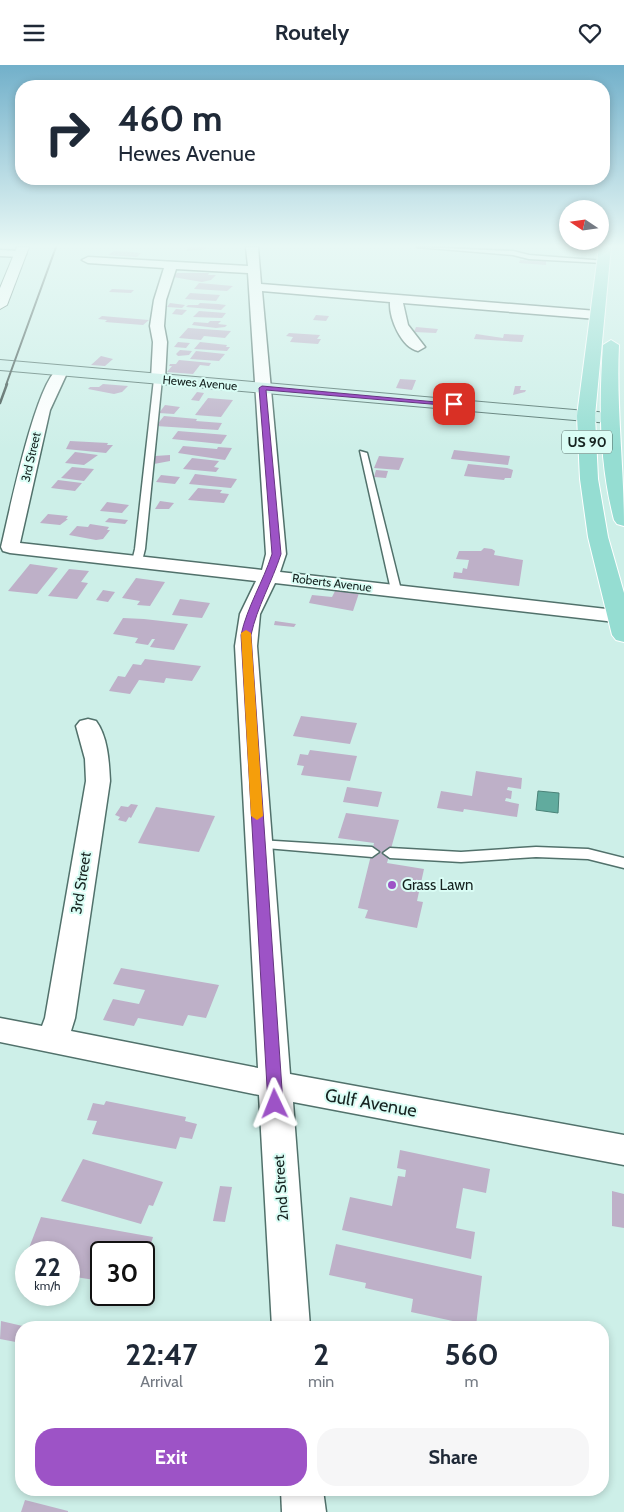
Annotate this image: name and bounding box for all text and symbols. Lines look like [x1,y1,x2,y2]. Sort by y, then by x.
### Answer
icon: menu [20,19,48,47]
text: Routely [275,19,349,46]
icon: heart [576,19,604,47]
text: 460 m [118,97,222,140]
icon: right [35,100,100,165]
text: Hewes Avenue [118,140,255,167]
north arrow [559,200,609,250]
map controls [559,200,609,250]
street label: Hewes Avenue [162,372,238,393]
pin [433,383,475,425]
icon: arrive [440,390,468,418]
street label: 3rd Street [18,431,43,483]
road number: US 90 [562,431,612,453]
street label: Roberts Avenue [291,570,373,595]
street label: 3rd Street [67,851,95,915]
place label: Grass Lawn [402,876,473,894]
marker: Grass Lawn [386,879,398,891]
position arrow [248,1077,300,1129]
street label: Gulf Avenue [323,1084,419,1122]
street label: 2nd Street [270,1154,292,1222]
speed limit sign: 30 [90,1241,155,1306]
text: 22 [34,1252,61,1282]
text: km/h [34,1278,61,1293]
text: 22:47 [125,1336,198,1373]
text: 2 [313,1336,329,1373]
text: 560 [445,1336,499,1373]
text: Arrival [140,1372,183,1391]
text: min [308,1372,334,1391]
text: m [465,1372,479,1391]
button: Exit [35,1428,307,1486]
button: Share [317,1428,589,1486]

